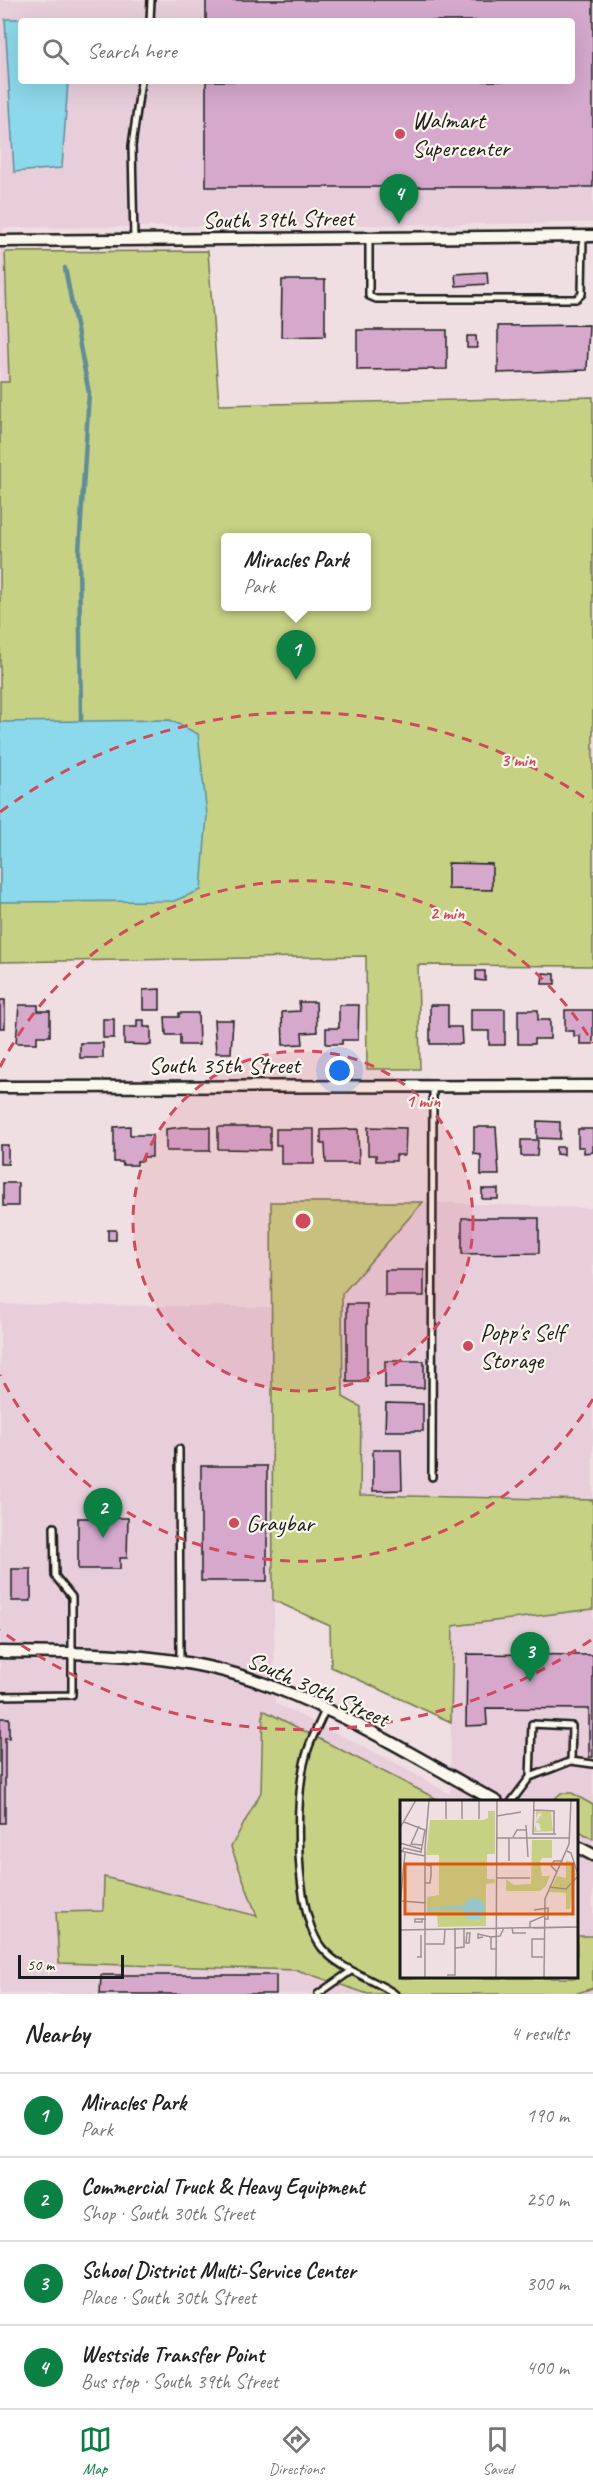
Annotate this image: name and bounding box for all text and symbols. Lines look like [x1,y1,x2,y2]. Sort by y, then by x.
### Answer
search box [18,18,575,84]
icon: search [39,35,72,68]
text: Search here [87,37,177,65]
place label: Walmart Supercenter [412,105,512,163]
marker: Walmart Supercenter [393,127,407,141]
pin: 4 [380,174,418,224]
street label: South 39th Street [202,203,356,235]
popup [221,533,371,611]
text: Miracles Park [243,546,349,574]
text: Park [243,574,275,599]
pin: 1 [276,630,316,680]
text: 3 min [501,749,536,771]
text: 2 min [430,902,465,924]
street label: South 35th Street [148,1050,302,1080]
your location [325,1056,354,1085]
text: 1 min [406,1090,441,1112]
centre of rings [293,1211,313,1231]
place label: Popp's Self Storage [480,1317,570,1375]
marker: Popp's Self Storage [461,1339,475,1353]
pin: 2 [84,1488,122,1538]
place label: Graybar [246,1508,316,1538]
marker: Graybar [227,1516,241,1530]
pin: 3 [510,1632,550,1682]
street label: South 30th Street [243,1644,395,1734]
inset map [400,1800,578,1979]
scale bar [18,1952,124,1980]
text: 50 m [27,1955,54,1975]
text: Nearby [24,2017,89,2050]
text: 4 results [510,2021,569,2046]
text: Miracles Park [81,2089,186,2117]
text: 1 [39,2103,48,2128]
text: 190 m [526,2103,569,2128]
text: Park [81,2117,113,2142]
text: Commercial Truck & Heavy Equipment [81,2173,365,2201]
text: 2 [39,2187,48,2212]
text: 250 m [526,2187,569,2212]
text: Shop · South 30th Street [81,2201,255,2226]
text: School District Multi-Service Center [81,2257,356,2285]
text: 3 [39,2271,48,2296]
text: 300 m [526,2271,569,2296]
text: Place · South 30th Street [81,2285,256,2310]
text: Westside Transfer Point [81,2341,264,2369]
text: 4 [39,2355,48,2380]
text: 400 m [526,2355,569,2380]
text: Bus stop · South 39th Street [81,2369,278,2394]
tab: Map [79,2423,112,2479]
tab: Directions [269,2423,324,2479]
tab: Saved [481,2423,514,2479]

